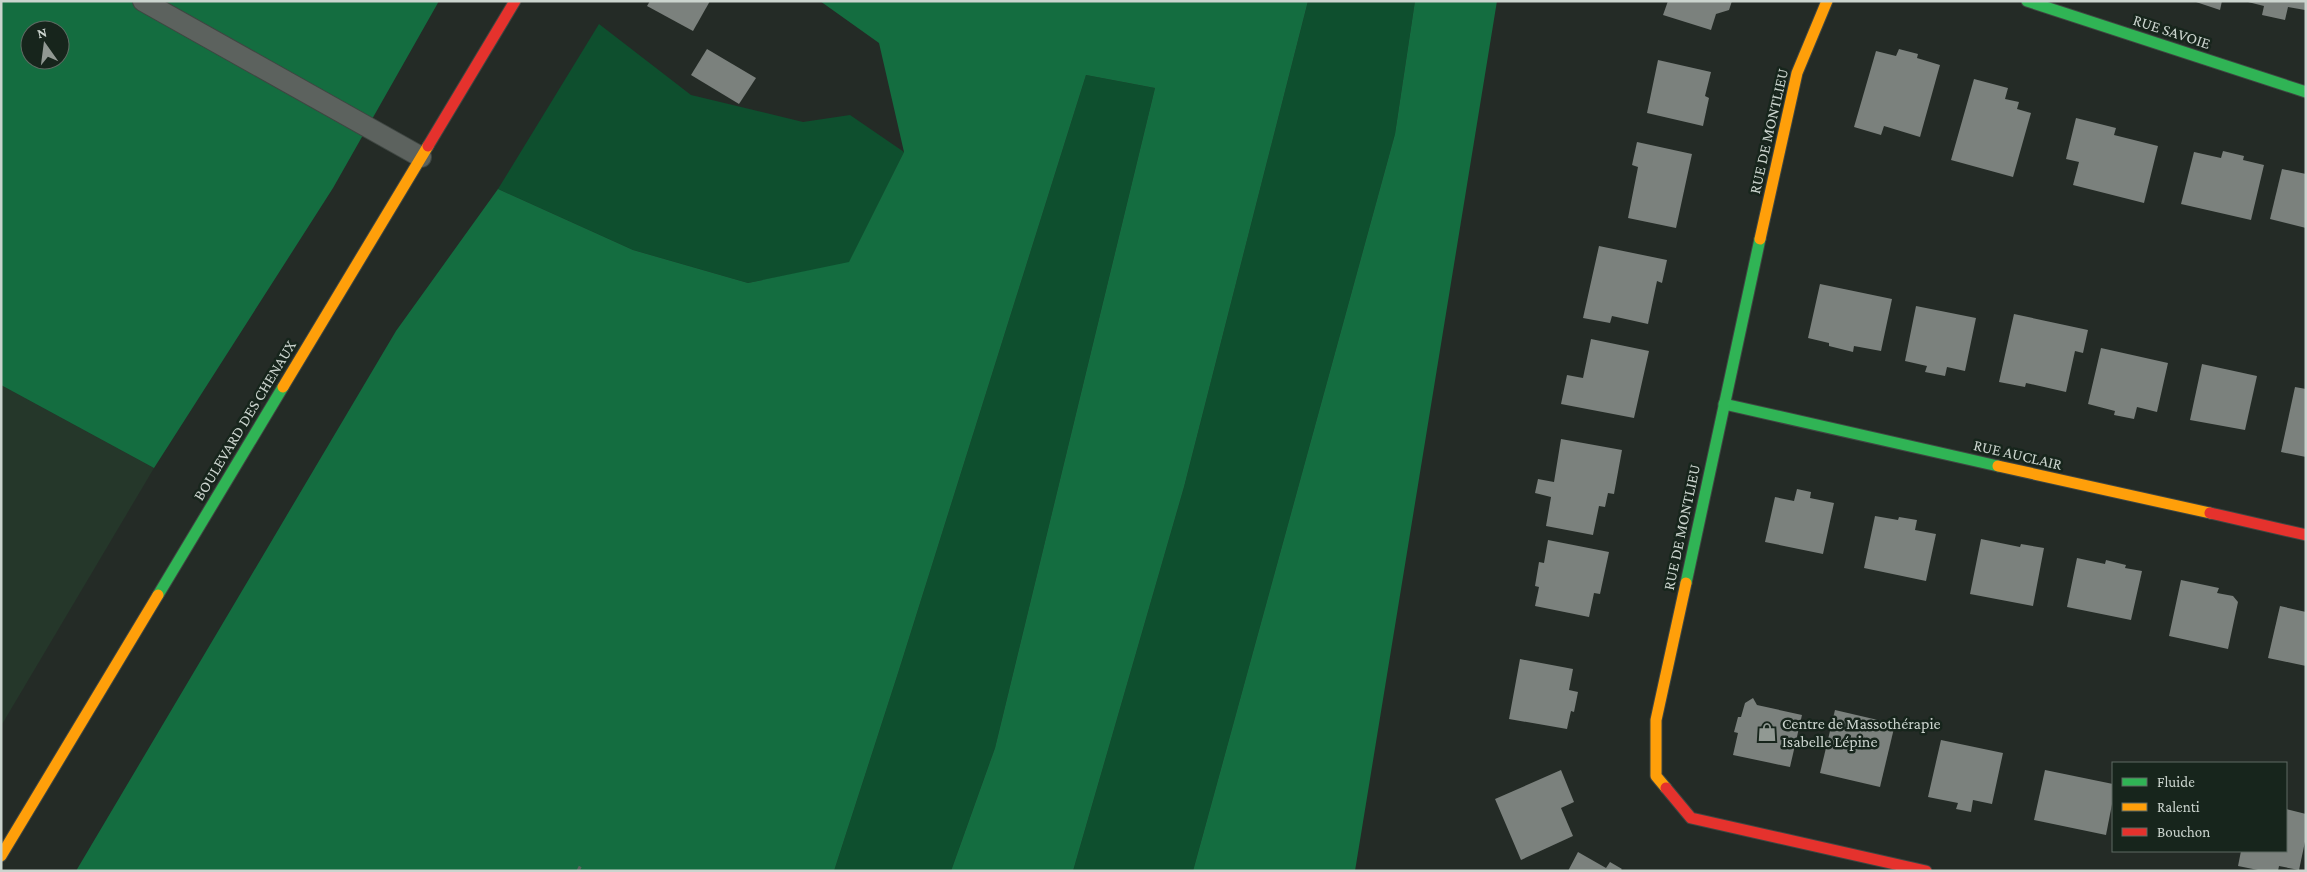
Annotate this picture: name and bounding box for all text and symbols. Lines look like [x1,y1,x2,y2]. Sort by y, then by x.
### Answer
street label: RUE SAVOIE [2131,11,2213,52]
north arrow [20,20,70,70]
text: N [35,23,49,41]
street label: RUE DE MONTLIEU [1746,67,1791,195]
street label: BOULEVARD DES CHENAUX [190,336,299,503]
street label: RUE AUCLAIR [1972,436,2064,473]
street label: RUE DE MONTLIEU [1660,463,1703,592]
place label: Centre de Massothérapie Isabelle Lépine [1782,715,1941,751]
shop icon: Centre de Massothérapie Isabelle Lépine [1756,721,1778,743]
legend [2112,762,2287,852]
text: Fluide [2157,774,2195,790]
text: Ralenti [2157,799,2200,815]
text: Bouchon [2157,824,2210,840]

